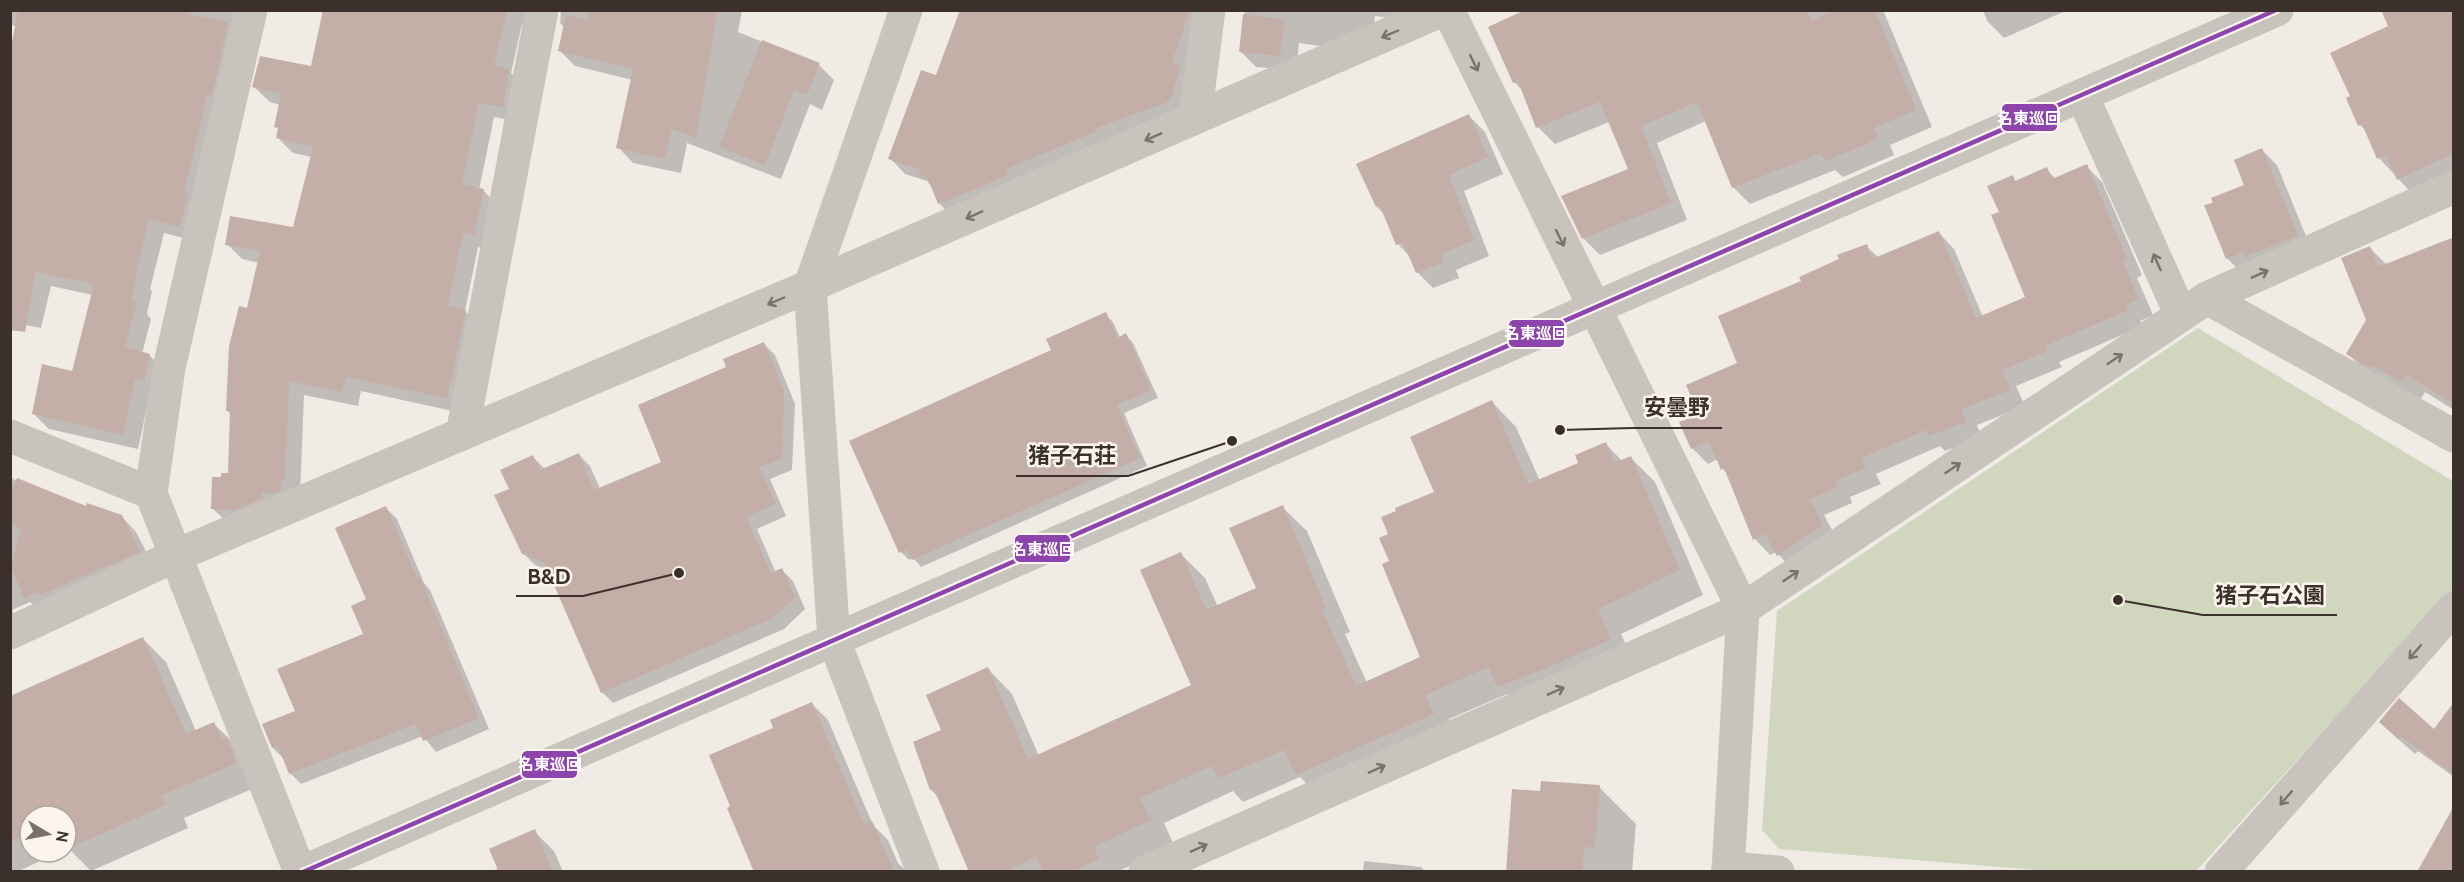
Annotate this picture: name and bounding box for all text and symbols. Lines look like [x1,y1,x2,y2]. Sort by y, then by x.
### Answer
one-way arrow [1381,29,1399,40]
one-way arrow [1468,54,1480,72]
line badge: 名東巡回 [2001,103,2058,132]
text: 名東巡回 [1997,109,2061,128]
one-way arrow [1144,132,1162,143]
one-way arrow [966,209,984,221]
one-way arrow [1554,229,1566,247]
one-way arrow [2151,253,2162,271]
one-way arrow [2250,268,2269,279]
one-way arrow [768,295,786,307]
line badge: 名東巡回 [1508,319,1565,348]
text: 名東巡回 [1504,324,1568,343]
one-way arrow [2107,353,2123,365]
callout: 安曇野 [1632,388,1722,428]
text: 安曇野 [1644,394,1710,421]
callout: 猪子石荘 [1016,436,1128,476]
text: 猪子石荘 [1028,442,1116,469]
one-way arrow [1945,461,1962,474]
line badge: 名東巡回 [1014,534,1071,563]
text: 名東巡回 [1011,540,1075,559]
callout: B&D [516,556,583,596]
text: B&D [527,563,571,590]
one-way arrow [1782,570,1799,582]
callout: 猪子石公園 [2203,575,2337,615]
text: 猪子石公園 [2215,582,2325,609]
one-way arrow [2408,644,2422,659]
one-way arrow [1546,685,1564,696]
line badge: 名東巡回 [521,750,578,779]
text: 名東巡回 [518,755,582,774]
one-way arrow [1368,763,1386,775]
one-way arrow [2279,790,2293,805]
north arrow [18,804,78,864]
text: N [52,829,73,844]
one-way arrow [1189,842,1207,853]

